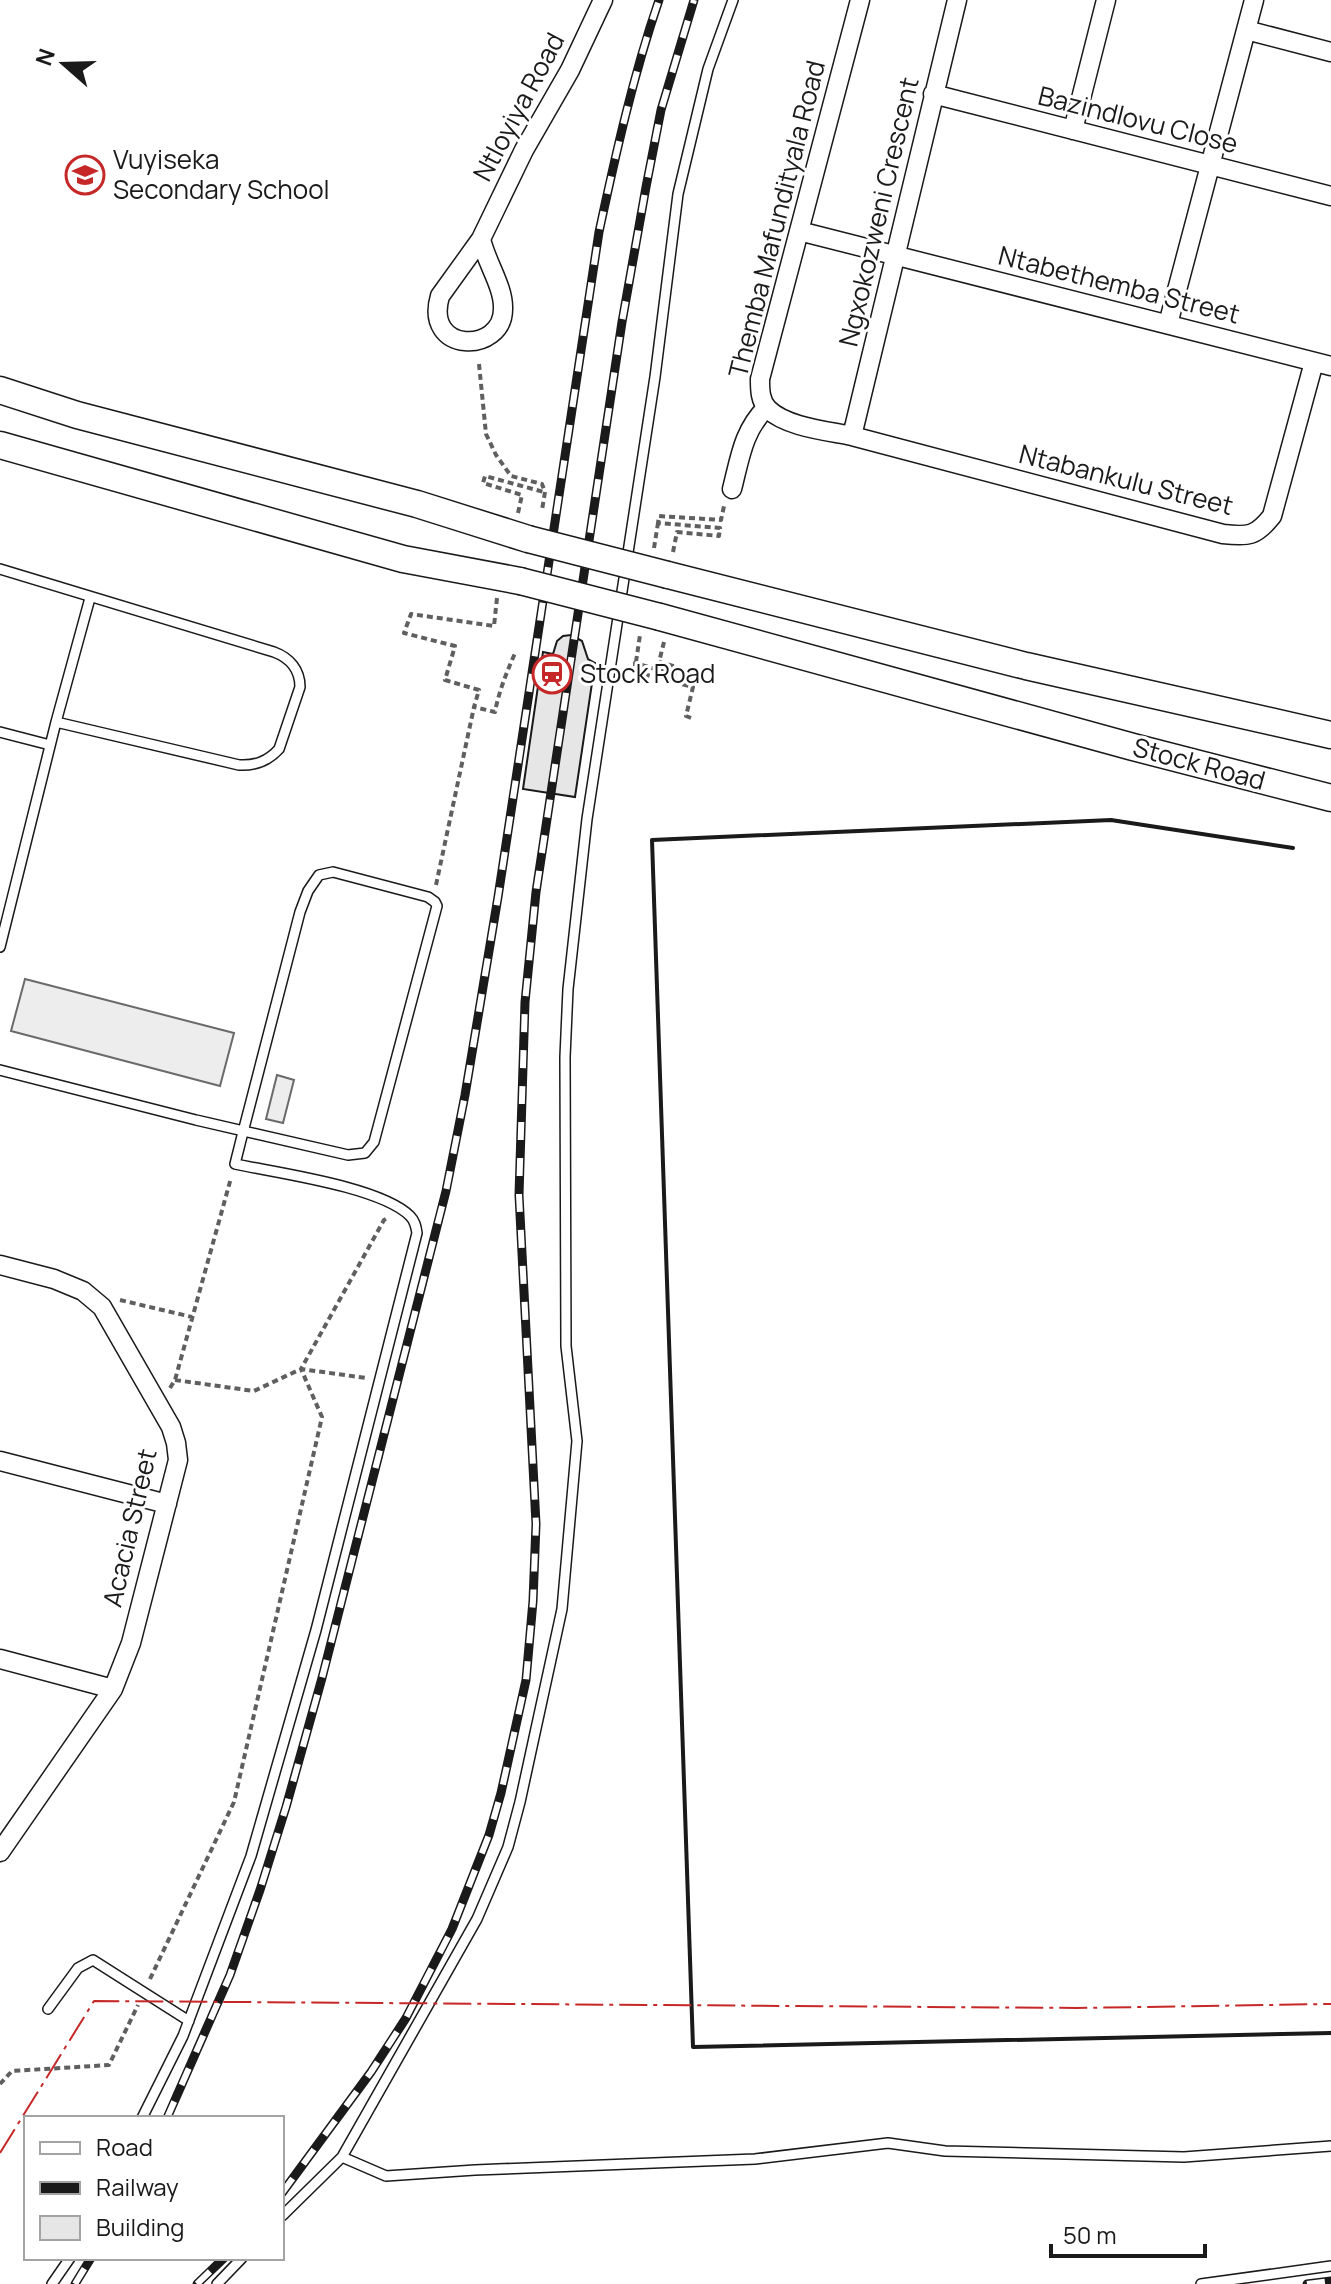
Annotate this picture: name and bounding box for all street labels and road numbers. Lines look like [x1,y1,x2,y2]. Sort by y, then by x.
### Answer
street label: Ntloyiya Road [464,26,572,187]
street label: Themba Mafundityala Road [719,56,833,381]
street label: Ngxokozweni Crescent [830,74,927,350]
street label: Bazindlovu Close [1035,77,1242,161]
street label: Ntabethemba Street [995,237,1244,331]
street label: Ntabankulu Street [1015,435,1237,523]
street label: Stock Road [1129,728,1269,798]
street label: Acacia Street [93,1445,165,1610]

